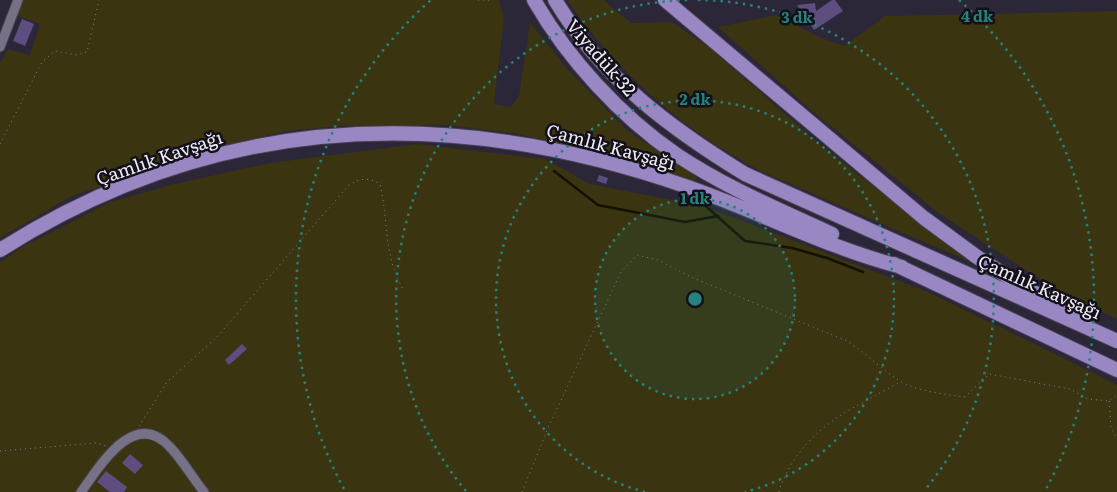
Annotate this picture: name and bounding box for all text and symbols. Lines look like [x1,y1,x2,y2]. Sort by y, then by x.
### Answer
text: 4 dk [961,4,994,27]
text: 3 dk [781,5,814,28]
street label: Viyadük-32 [561,12,643,102]
text: 2 dk [679,87,711,110]
street label: Çamlık Kavşağı [544,116,678,176]
street label: Çamlık Kavşağı [92,123,226,191]
text: 1 dk [680,186,710,209]
street label: Çamlık Kavşağı [974,247,1106,325]
centre of rings [686,290,704,308]

